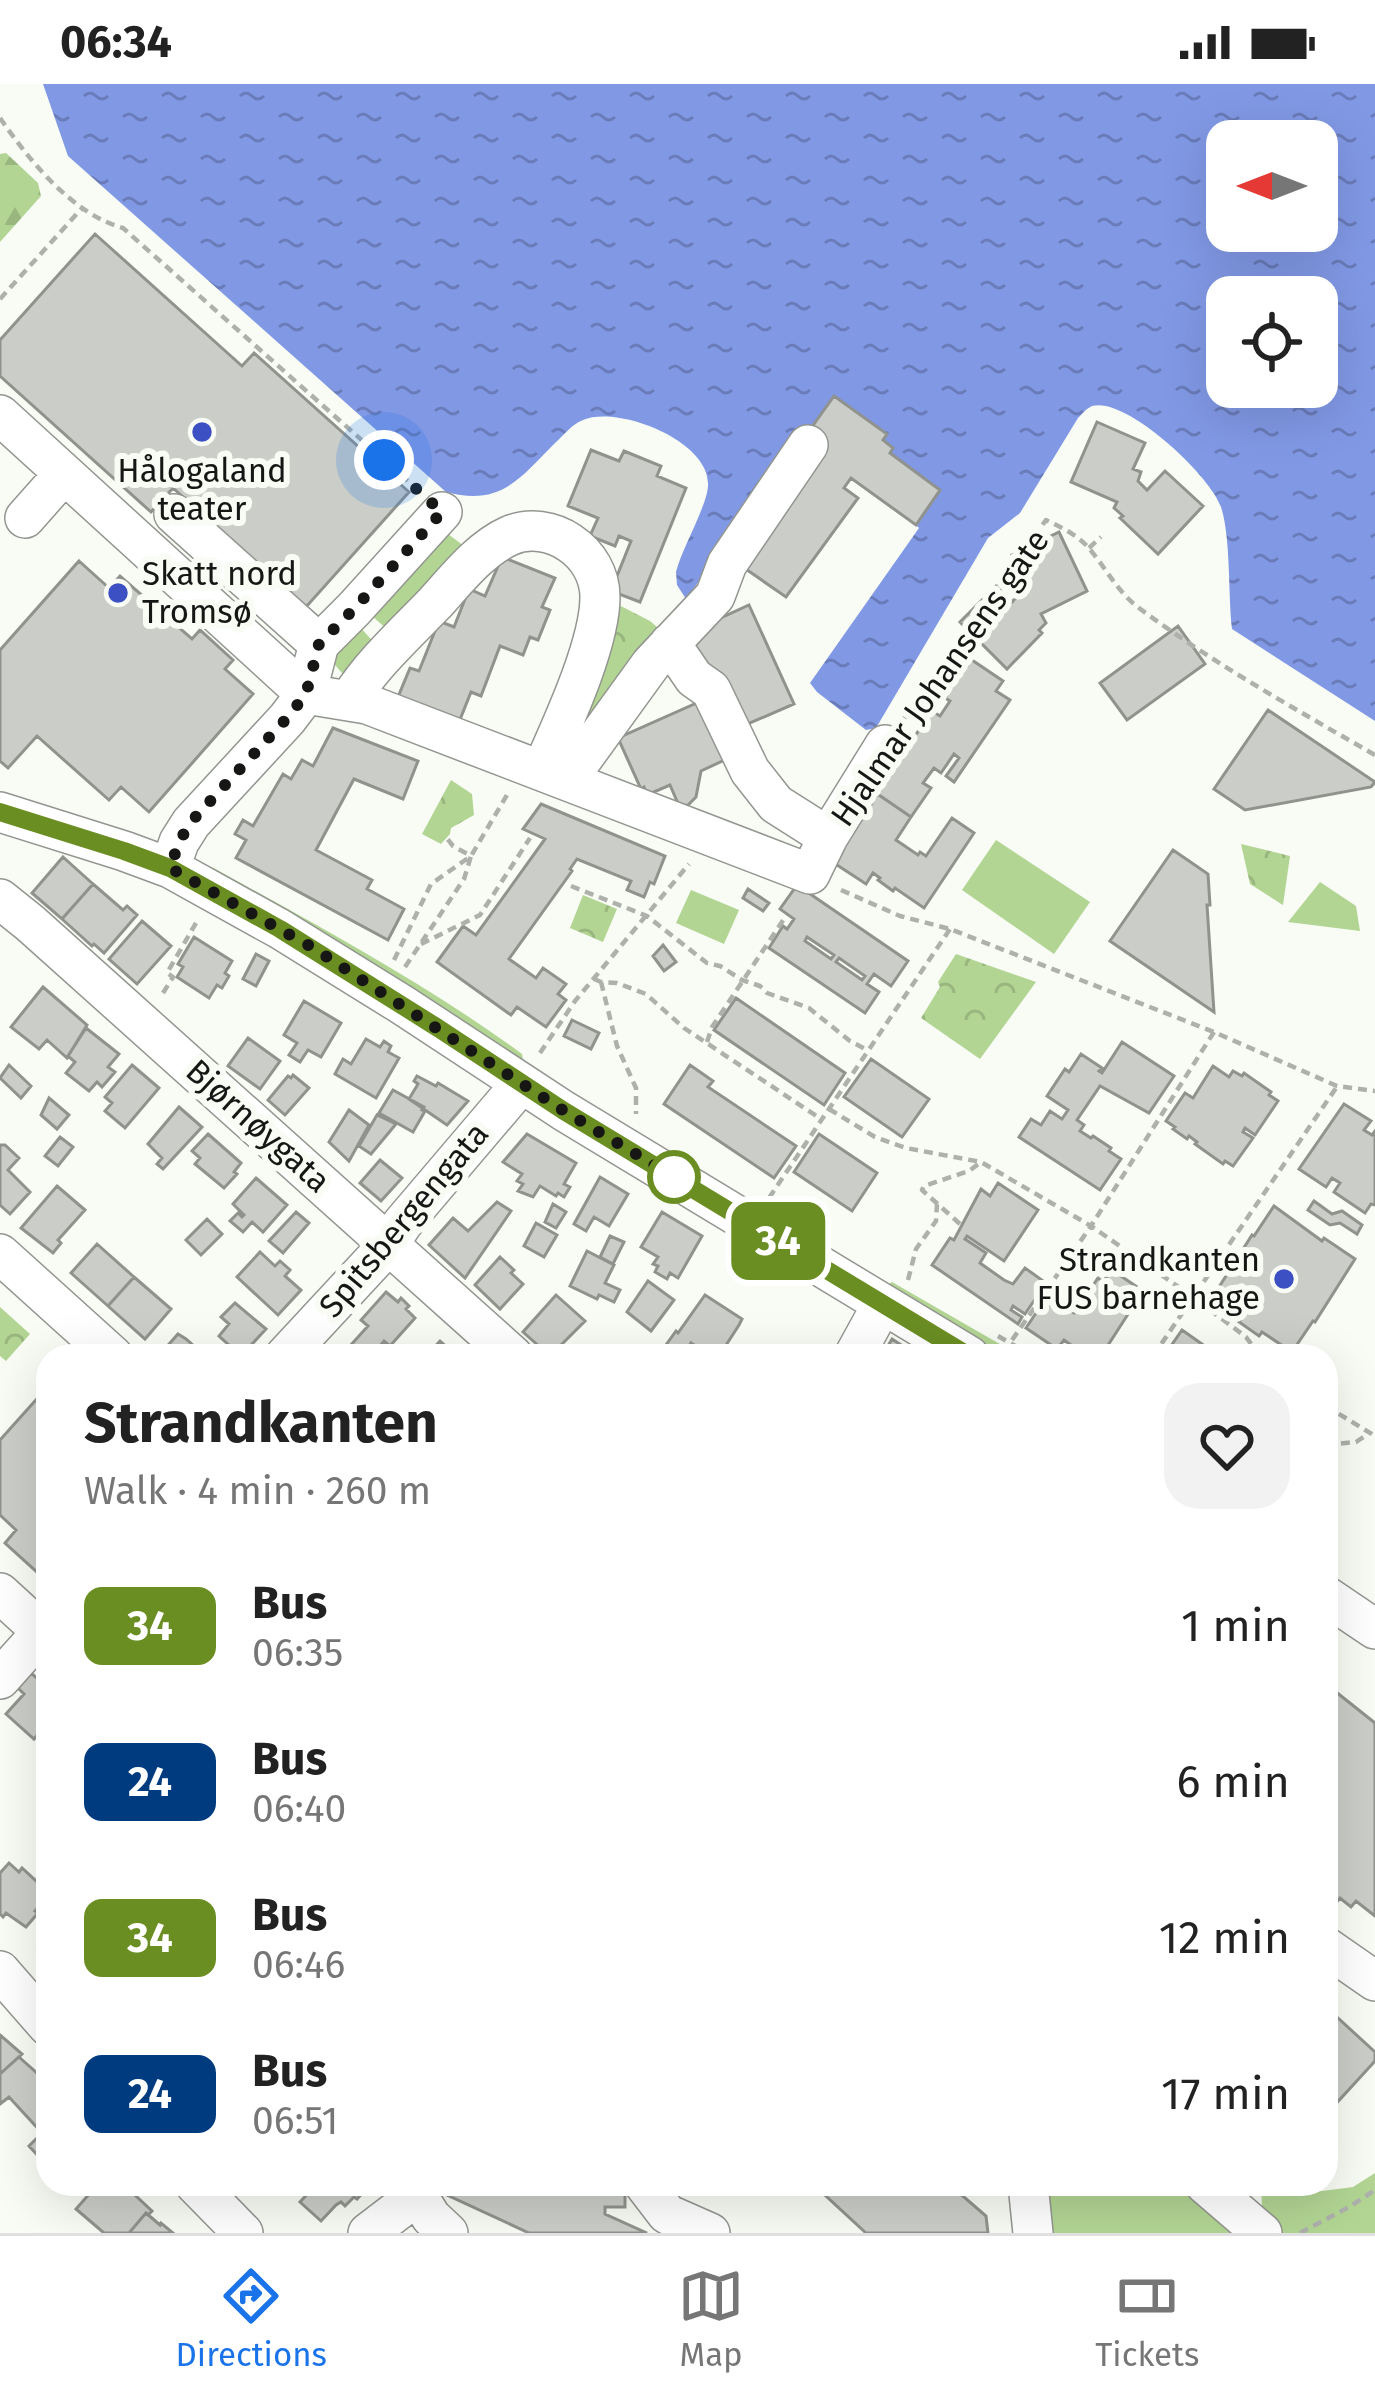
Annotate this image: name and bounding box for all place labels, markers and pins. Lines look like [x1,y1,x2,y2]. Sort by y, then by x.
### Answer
marker: Hålogaland teater [189,419,215,445]
place label: Hålogaland teater [117,451,287,529]
place label: Skatt nord Tromsø [142,554,297,632]
marker: Skatt nord Tromsø [105,580,131,606]
unlabelled marker [649,1152,699,1202]
place label: Strandkanten FUS barnehage [1037,1240,1260,1318]
marker: Strandkanten FUS barnehage [1271,1266,1297,1292]

